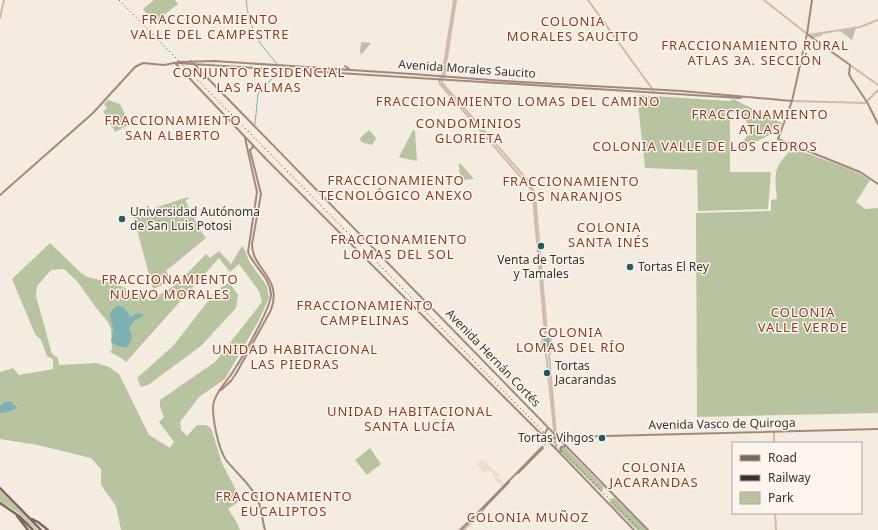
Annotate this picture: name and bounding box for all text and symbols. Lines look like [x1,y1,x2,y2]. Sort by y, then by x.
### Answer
district label: FRACCIONAMIENTO VALLE DEL CAMPESTRE [131,10,289,43]
district label: COLONIA MORALES SAUCITO [507,12,639,45]
district label: FRACCIONAMIENTO RURAL ATLAS 3A. SECCIÓN [661,36,849,69]
street label: Avenida Morales Saucito [398,55,536,82]
district label: CONJUNTO RESIDENCIAL LAS PALMAS [173,63,345,96]
district label: FRACCIONAMIENTO LOMAS DEL CAMINO [376,92,660,110]
district label: FRACCIONAMIENTO ATLAS [691,105,829,138]
district label: FRACCIONAMIENTO SAN ALBERTO [104,111,242,144]
district label: CONDOMINIOS GLORIETA [416,114,522,147]
district label: COLONIA VALLE DE LOS CEDROS [592,137,818,155]
district label: FRACCIONAMIENTO TECNOLÓGICO ANEXO [319,171,473,204]
district label: FRACCIONAMIENTO LOS NARANJOS [502,172,640,205]
place label: Universidad Autónoma de San Luis Potosi [130,203,260,234]
marker: Universidad Autónoma de San Luis Potosi [117,214,127,224]
district label: COLONIA SANTA INÉS [568,218,650,251]
district label: FRACCIONAMIENTO LOMAS DEL SOL [330,230,468,263]
marker: Venta de Tortas y Tamales [536,241,546,251]
place label: Venta de Tortas y Tamales [497,251,585,282]
place label: Tortas El Rey [638,258,710,275]
marker: Tortas El Rey [625,262,635,272]
district label: FRACCIONAMIENTO NUEVO MORALES [101,270,239,303]
district label: FRACCIONAMIENTO CAMPELINAS [296,296,434,329]
district label: COLONIA VALLE VERDE [758,303,848,336]
street label: Avenida Hernán Cortés [442,305,545,411]
district label: COLONIA LOMAS DEL RÍO [516,323,626,356]
district label: UNIDAD HABITACIONAL LAS PIEDRAS [212,340,378,373]
place label: Tortas Jacarandas [554,357,616,388]
marker: Tortas Jacarandas [542,368,552,378]
district label: UNIDAD HABITACIONAL SANTA LUCÍA [327,402,493,435]
street label: Avenida Vasco de Quiroga [648,414,796,433]
place label: Tortas Vihgos [518,429,594,446]
marker: Tortas Vihgos [597,433,607,443]
legend [732,442,862,514]
text: Road [768,449,797,466]
district label: COLONIA JACARANDAS [607,458,699,491]
text: Railway [768,469,812,486]
district label: FRACCIONAMIENTO EUCALIPTOS [215,487,353,520]
text: Park [768,489,794,506]
district label: COLONIA MUÑOZ [467,508,589,526]

